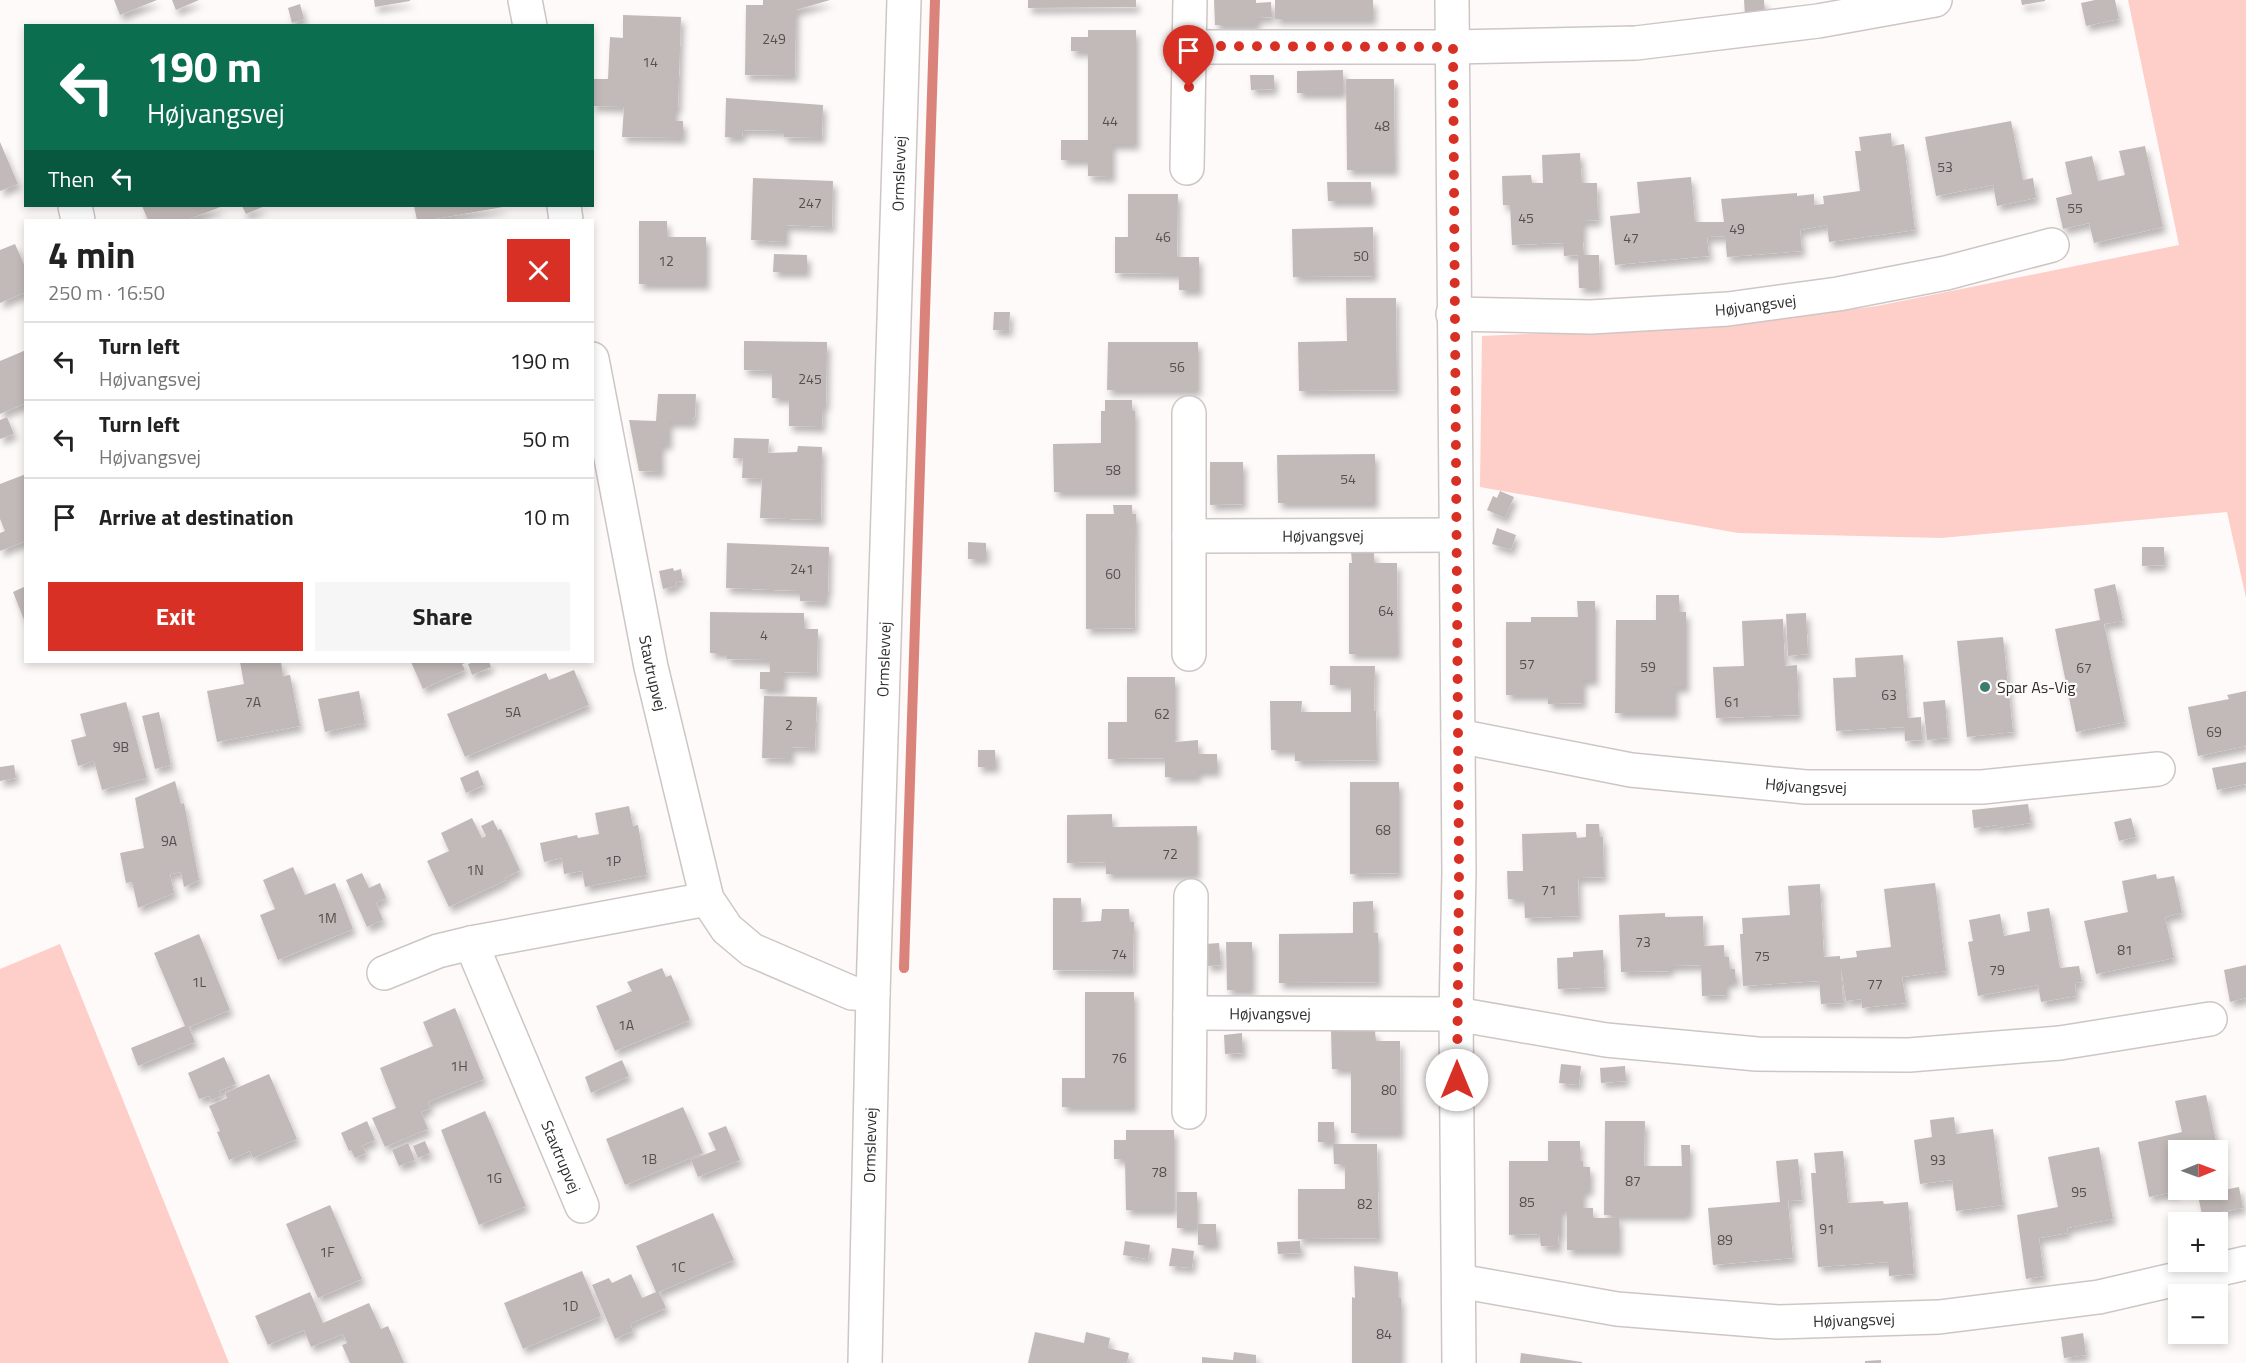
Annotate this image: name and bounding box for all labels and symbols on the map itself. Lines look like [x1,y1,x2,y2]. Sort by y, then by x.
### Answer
pin [1163,25,1214,87]
house number: 249 [762,28,786,49]
house number: 14 [642,51,658,72]
house number: 44 [1102,110,1118,131]
house number: 48 [1374,115,1390,136]
street label: Ormslevvej [885,135,912,212]
house number: 53 [1937,156,1953,177]
house number: 247 [798,192,822,213]
house number: 55 [2067,197,2083,218]
house number: 45 [1518,207,1534,228]
house number: 49 [1729,218,1745,239]
house number: 46 [1155,226,1171,247]
house number: 47 [1623,227,1639,248]
house number: 50 [1353,245,1369,266]
house number: 12 [658,250,674,271]
street label: Højvangsvej [1714,288,1798,322]
house number: 56 [1169,356,1185,377]
house number: 245 [798,368,822,389]
house number: 58 [1105,459,1121,480]
house number: 54 [1340,468,1356,489]
street label: Højvangsvej [1282,523,1364,548]
house number: 241 [790,558,814,579]
house number: 60 [1105,563,1121,584]
house number: 64 [1378,600,1394,621]
street label: Ormslevvej [870,621,897,697]
house number: 4 [760,624,768,645]
street label: Stavtrupvej [633,633,673,713]
house number: 57 [1519,653,1535,674]
house number: 59 [1640,656,1656,677]
house number: 67 [2076,657,2092,678]
place label: Spar As-Vig [1997,675,2076,699]
marker: Spar As-Vig [1978,680,1992,694]
house number: 63 [1881,684,1897,705]
house number: 7A [245,691,262,712]
house number: 61 [1724,691,1740,712]
house number: 5A [505,701,522,722]
house number: 62 [1154,703,1170,724]
house number: 2 [785,714,793,735]
house number: 69 [2206,721,2222,742]
house number: 9B [113,736,129,757]
street label: Højvangsvej [1764,771,1847,799]
house number: 68 [1375,819,1391,840]
house number: 9A [161,830,178,851]
house number: 72 [1162,843,1178,864]
house number: 1P [605,850,621,871]
house number: 1N [466,859,484,880]
house number: 71 [1541,879,1557,900]
house number: 1M [317,907,337,928]
house number: 73 [1635,931,1651,952]
house number: 81 [2117,939,2133,960]
house number: 74 [1111,943,1127,964]
house number: 75 [1754,945,1770,966]
house number: 79 [1989,959,2005,980]
house number: 1L [192,971,207,992]
house number: 77 [1867,973,1883,994]
street label: Højvangsvej [1229,1001,1311,1025]
house number: 1A [618,1014,635,1035]
house number: 76 [1111,1047,1127,1068]
position arrow [1425,1048,1489,1112]
house number: 1H [450,1055,468,1076]
house number: 80 [1381,1079,1397,1100]
street label: Ormslevvej [857,1107,883,1183]
street label: Stavtrupvej [535,1117,587,1197]
north arrow [2168,1140,2228,1200]
house number: 1B [641,1148,657,1169]
house number: 93 [1930,1149,1946,1170]
house number: 78 [1151,1161,1167,1182]
house number: 1G [486,1167,502,1188]
house number: 87 [1625,1170,1641,1191]
house number: 95 [2071,1181,2087,1202]
house number: 85 [1519,1191,1535,1212]
house number: 82 [1357,1193,1373,1214]
house number: 91 [1819,1218,1835,1239]
house number: 89 [1717,1229,1733,1250]
house number: 1F [319,1241,335,1262]
house number: 1C [670,1256,686,1277]
house number: 1D [562,1295,578,1316]
street label: Højvangsvej [1813,1306,1895,1333]
house number: 84 [1376,1323,1392,1344]

